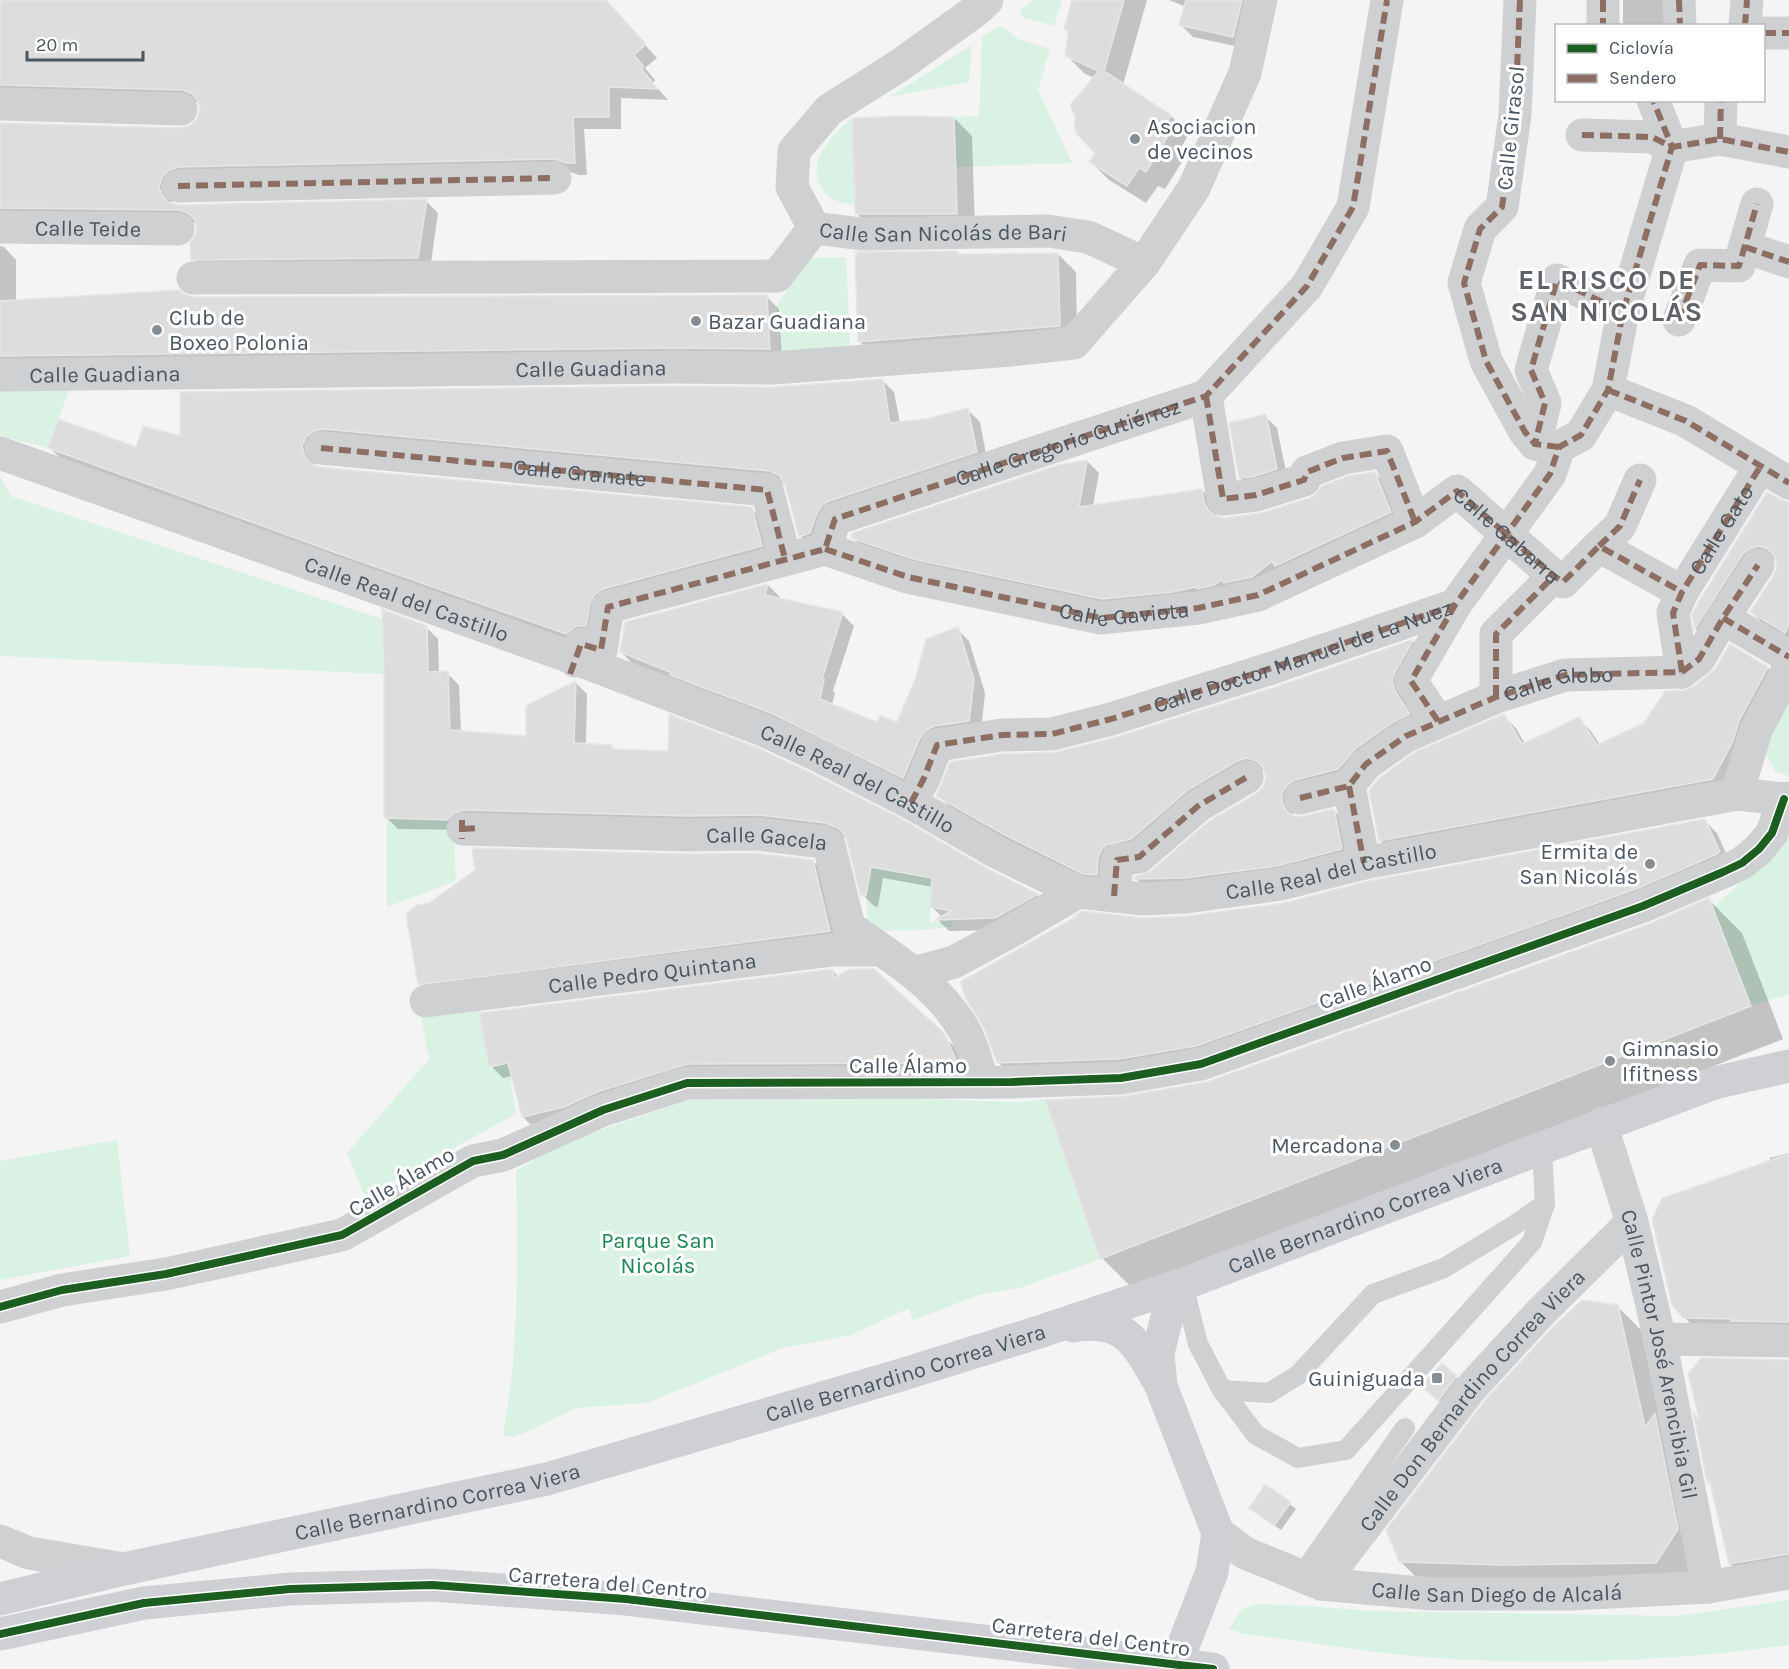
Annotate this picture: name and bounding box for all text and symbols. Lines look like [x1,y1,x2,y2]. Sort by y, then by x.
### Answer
scale bar [27,24,142,62]
legend [1555,24,1765,102]
text: 20 m [36,34,78,56]
text: Ciclovía [1609,37,1674,59]
street label: Calle Girasol [1492,65,1530,192]
text: Sendero [1609,67,1676,89]
place label: Asociacion de vecinos [1147,114,1256,165]
marker: Asociacion de vecinos [1128,132,1142,146]
street label: Calle Teide [35,215,141,243]
street label: Calle San Nicolás de Bari [818,217,1069,248]
district label: EL RISCO DE SAN NICOLÁS [1510,263,1704,328]
place label: Club de Boxeo Polonia [169,305,309,356]
place label: Bazar Guadiana [708,309,866,335]
marker: Bazar Guadiana [689,314,703,328]
marker: Club de Boxeo Polonia [150,323,164,337]
street label: Calle Guadiana [515,355,667,383]
street label: Calle Guadiana [29,361,181,389]
street label: Calle Gregorio Gutiérrez [952,393,1184,492]
street label: Calle Granate [512,454,648,493]
street label: Calle Gato [1684,480,1760,580]
street label: Calle Gabarra [1448,482,1566,590]
street label: Calle Real del Castillo [301,551,512,648]
street label: Calle Doctor Manuel de La Nuez [1150,595,1456,719]
street label: Calle Gaviota [1057,597,1191,632]
street label: Calle Globo [1501,662,1614,708]
street label: Calle Real del Castillo [756,719,959,839]
street label: Calle Gacela [706,822,829,856]
street label: Calle Real del Castillo [1224,838,1439,905]
place label: Ermita de San Nicolás [1519,839,1638,890]
marker: Ermita de San Nicolás [1643,857,1657,871]
street label: Calle Pedro Quintana [547,948,758,1000]
street label: Calle Álamo [1315,950,1435,1015]
place label: Gimnasio Ifitness [1622,1036,1719,1087]
street label: Calle Álamo [849,1052,967,1079]
marker: Gimnasio Ifitness [1603,1054,1617,1068]
place label: Mercadona [1271,1133,1383,1159]
marker: Mercadona [1388,1138,1402,1152]
street label: Calle Álamo [343,1140,459,1223]
street label: Calle Bernardino Correa Viera [1225,1152,1506,1280]
street label: Calle Pintor José Arencibia Gil [1615,1206,1703,1502]
park label: Parque San Nicolás [601,1228,715,1279]
street label: Calle Don Bernardino Correa Viera [1354,1264,1591,1537]
street label: Calle Bernardino Correa Viera [763,1319,1049,1428]
place label: Guiniguada [1308,1366,1425,1392]
marker: Guiniguada [1430,1371,1444,1385]
street label: Calle Bernardino Correa Viera [292,1458,583,1546]
street label: Carretera del Centro [507,1561,709,1605]
street label: Calle San Diego de Alcalá [1370,1577,1623,1608]
street label: Carretera del Centro [990,1612,1192,1662]

